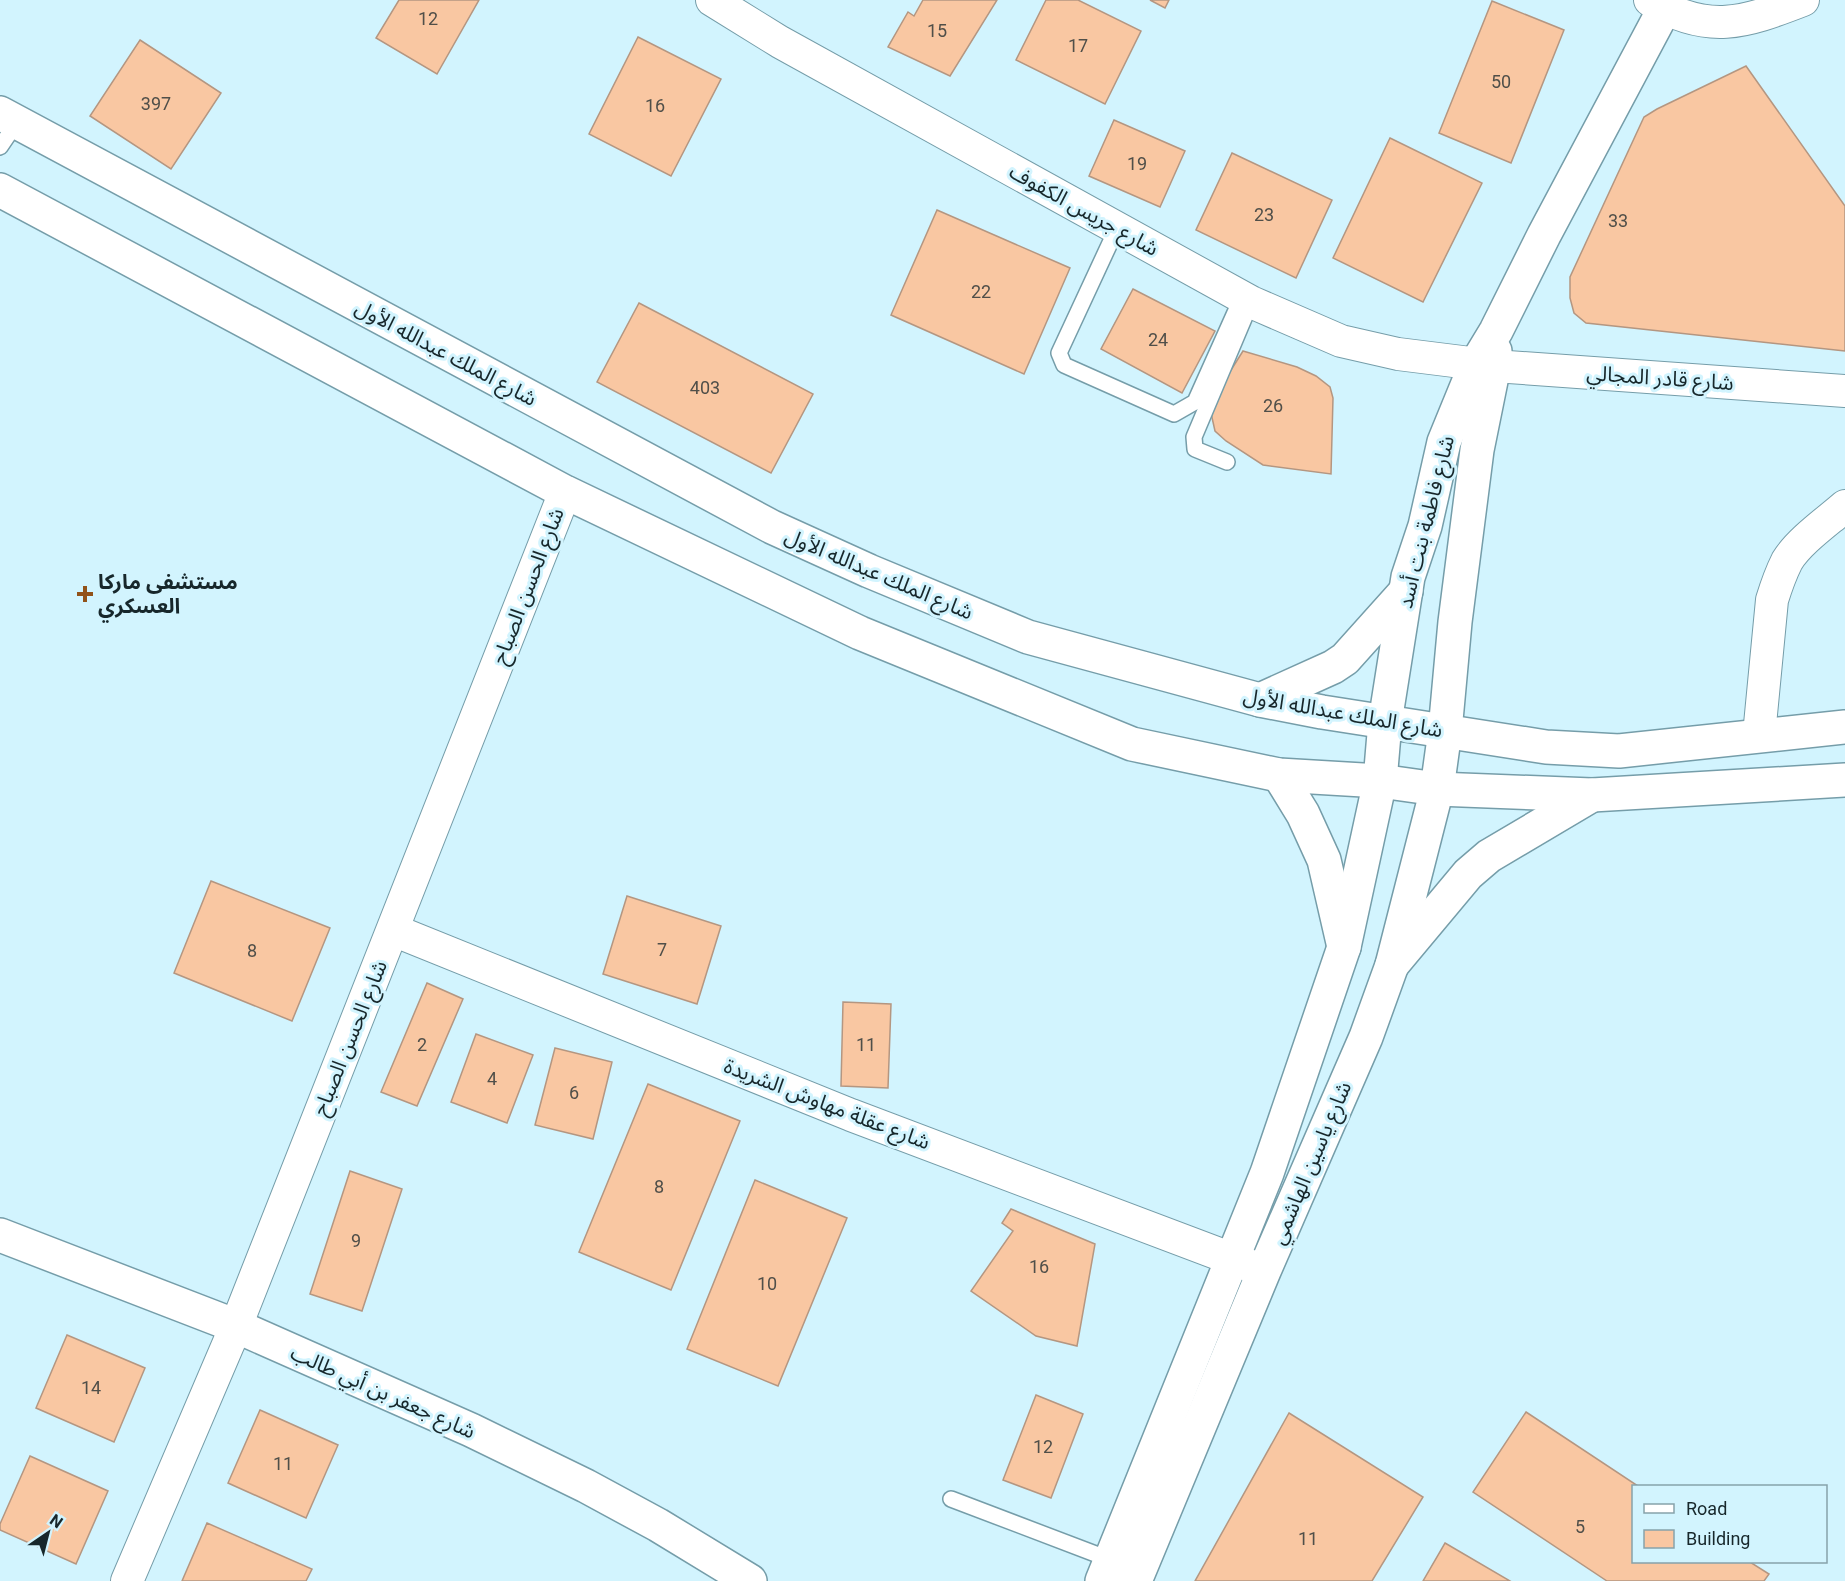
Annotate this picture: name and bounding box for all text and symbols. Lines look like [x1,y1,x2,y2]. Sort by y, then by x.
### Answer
house number: 12 [418,8,438,29]
house number: 15 [927,20,947,41]
house number: 17 [1068,35,1088,56]
house number: 50 [1491,71,1511,92]
house number: 397 [141,93,171,114]
house number: 16 [645,95,665,116]
house number: 19 [1127,153,1147,174]
street label: شارع جريس الكفوف [1004,159,1163,263]
house number: 23 [1254,204,1274,225]
house number: 33 [1608,210,1628,231]
house number: 22 [971,281,991,302]
street label: شارع الملك عبدالله الأول [350,295,541,414]
house number: 24 [1148,329,1168,350]
street label: شارع قادر المجالي [1585,361,1734,399]
house number: 403 [690,377,720,398]
house number: 26 [1263,395,1283,416]
street label: شارع فاطمة بنت أسد [1392,433,1462,612]
street label: شارع الحسن الصباح [487,504,572,669]
street label: شارع الملك عبدالله الأول [780,524,977,627]
place label: مستشفى ماركا العسكري [98,570,238,623]
marker: مستشفى ماركا العسكري [76,585,94,603]
street label: شارع الملك عبدالله الأول [1241,684,1445,745]
house number: 7 [657,939,667,960]
house number: 8 [247,940,257,961]
street label: شارع الحسن الصباح [308,957,395,1120]
house number: 2 [417,1034,427,1055]
house number: 11 [856,1034,876,1055]
street label: شارع عقلة مهاوش الشريدة [720,1054,933,1157]
house number: 4 [487,1068,497,1089]
street label: شارع ياسين الهاشمي [1266,1078,1360,1250]
house number: 6 [569,1082,579,1103]
house number: 8 [654,1176,664,1197]
house number: 9 [351,1230,361,1251]
house number: 16 [1029,1256,1049,1277]
house number: 10 [757,1273,777,1294]
street label: شارع جعفر بن أبي طالب [285,1340,479,1447]
house number: 14 [81,1377,101,1398]
house number: 12 [1033,1436,1053,1457]
house number: 11 [273,1453,293,1474]
legend [1632,1485,1827,1563]
text: Road [1686,1498,1727,1519]
north arrow [18,1503,78,1563]
text: N [46,1510,66,1532]
house number: 5 [1575,1516,1585,1537]
house number: 11 [1298,1528,1318,1549]
text: Building [1686,1528,1750,1549]

